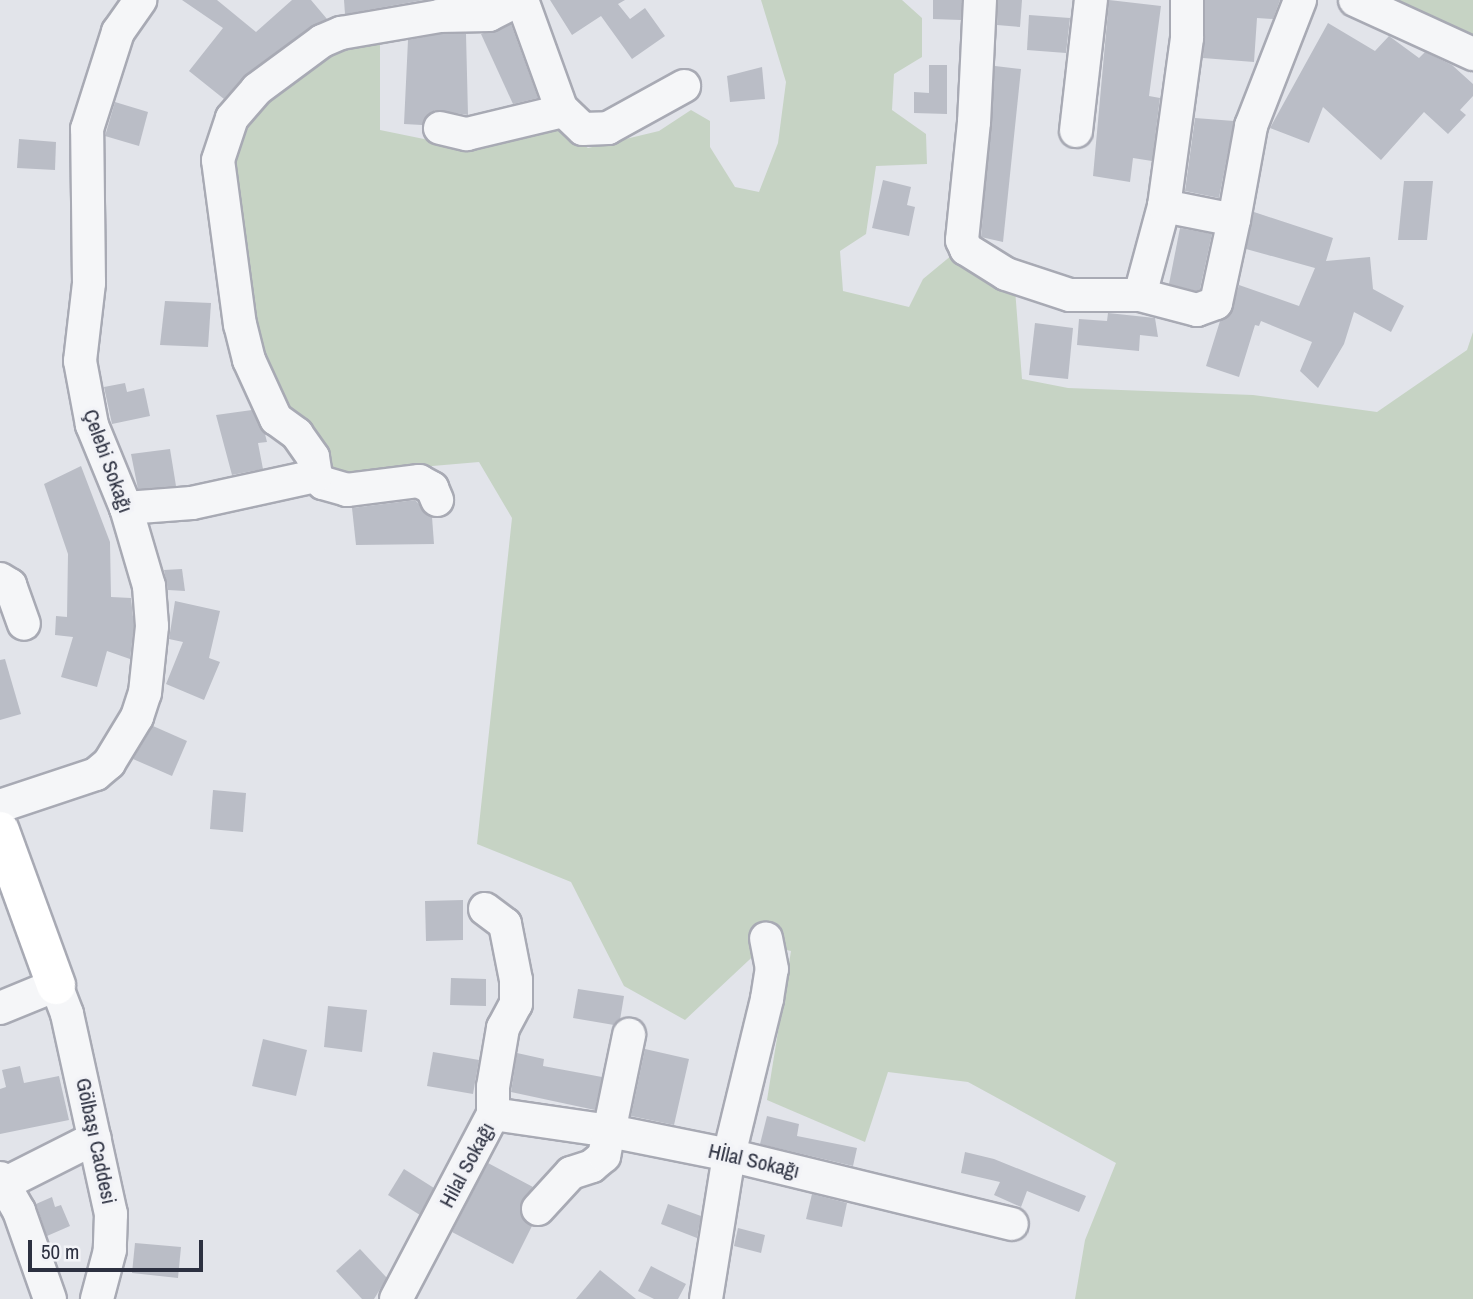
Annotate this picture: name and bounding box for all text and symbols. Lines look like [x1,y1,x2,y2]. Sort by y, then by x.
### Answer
street label: Çelebi Sokağı [78,406,138,516]
street label: Gölbaşı Caddesi [70,1076,122,1206]
street label: Hilal Sokağı [434,1118,500,1212]
street label: Hİlal Sokağı [706,1138,802,1184]
scale bar [32,1226,206,1270]
text: 50 m [41,1237,79,1266]

